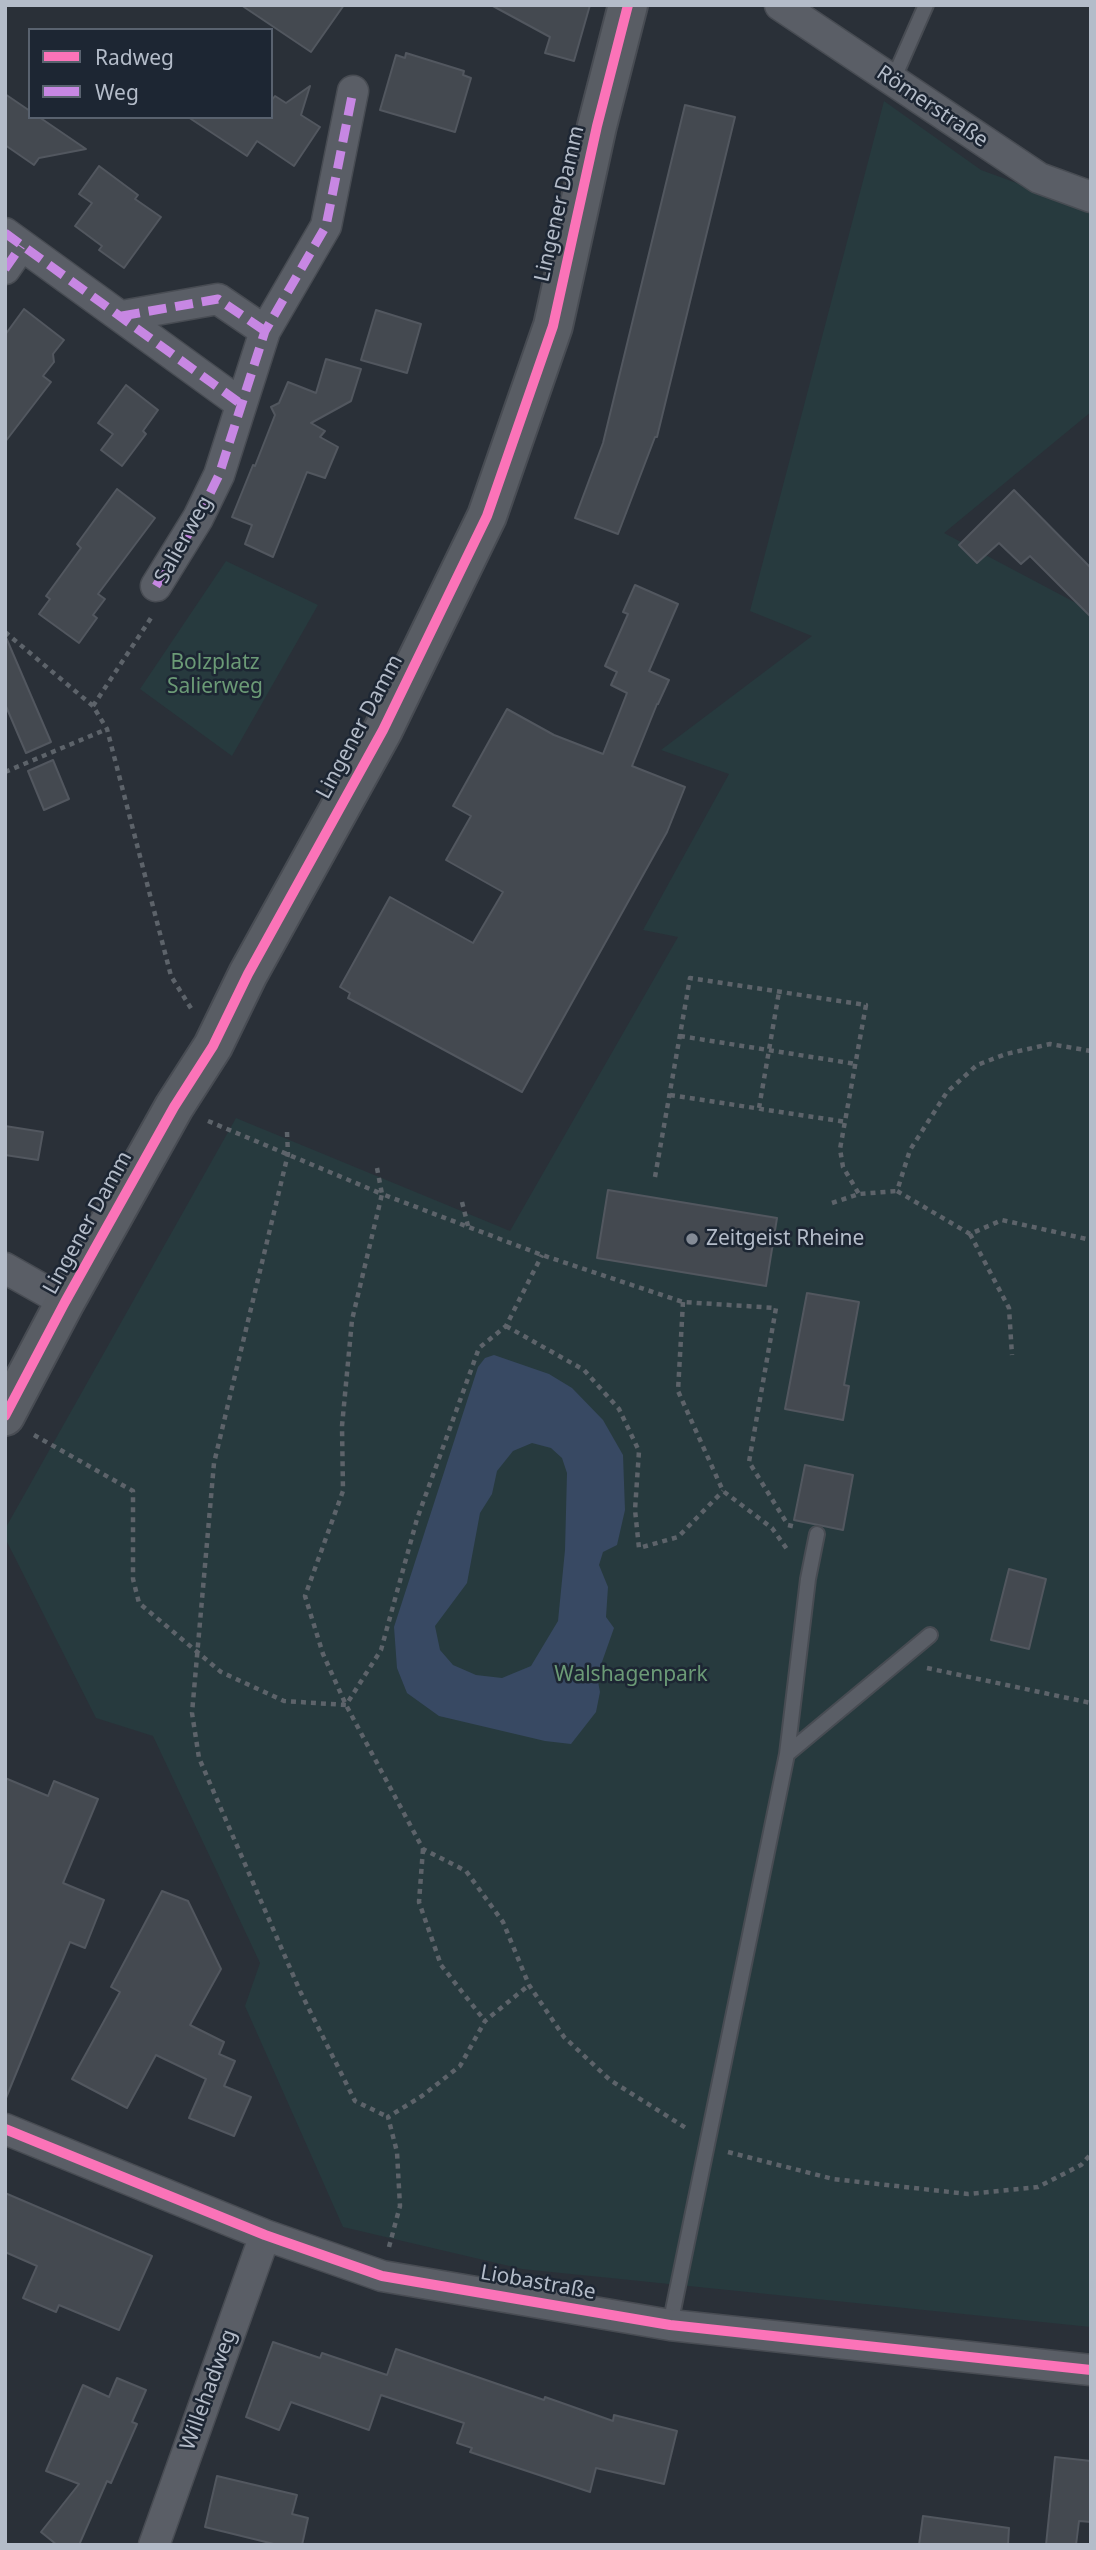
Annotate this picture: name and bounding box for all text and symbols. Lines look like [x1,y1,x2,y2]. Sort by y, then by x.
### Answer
legend [28,28,273,119]
text: Radweg [95,43,174,71]
street label: Römerstraße [872,61,992,153]
text: Weg [95,78,139,106]
street label: Lingener Damm [530,123,590,285]
street label: Salierweg [150,492,218,588]
park label: Bolzplatz Salierweg [167,650,263,700]
street label: Lingener Damm [311,651,409,803]
street label: Lingener Damm [38,1147,138,1299]
place label: Zeitgeist Rheine [706,1226,864,1252]
marker: Zeitgeist Rheine [684,1231,700,1247]
park label: Walshagenpark [554,1662,708,1688]
street label: Liobastraße [478,2260,598,2306]
street label: Willehadweg [176,2326,242,2454]

